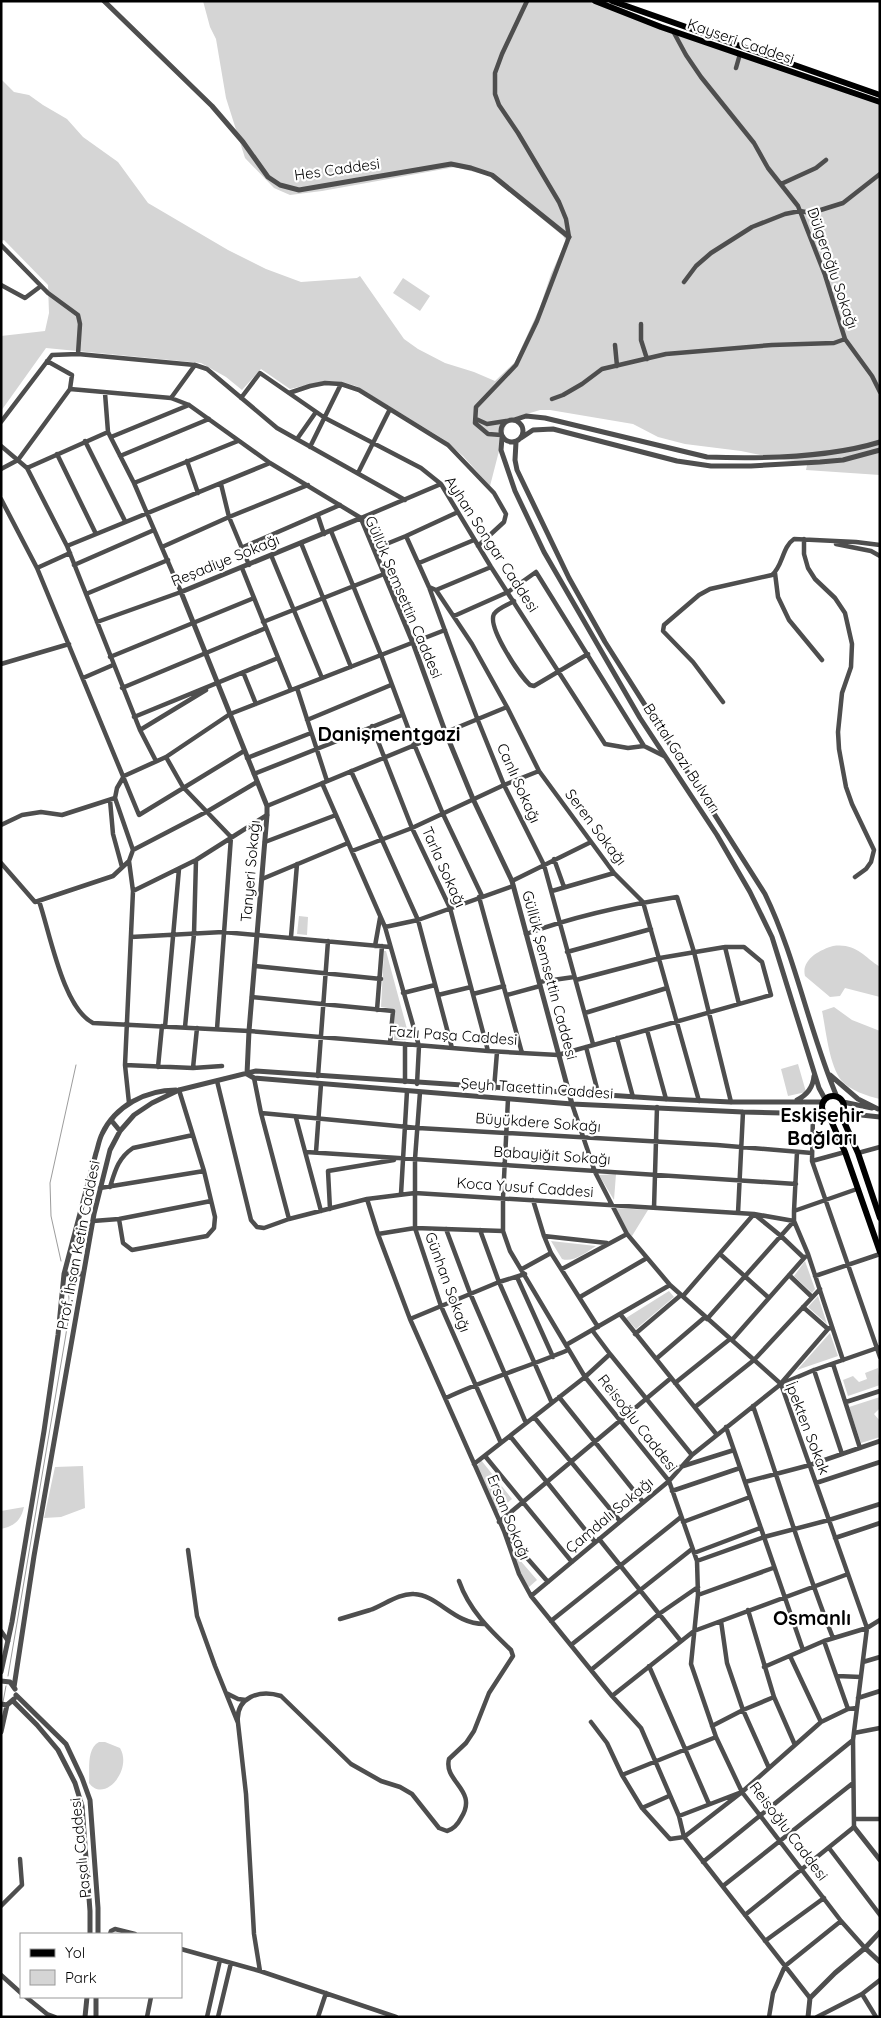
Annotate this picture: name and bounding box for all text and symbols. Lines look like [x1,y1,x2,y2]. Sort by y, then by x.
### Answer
street label: Kayseri Caddesi [685,14,797,68]
street label: Hes Caddesi [293,154,381,184]
street label: Dülgeroğlu Sokağı [803,205,863,331]
street label: Ayhan Songar Caddesi [441,472,543,616]
street label: Güllük Şemsettin Caddesi [361,513,447,681]
street label: Reşadiye Sokağı [168,530,282,590]
street label: Battal Gazi Bulvarı [639,699,725,817]
district label: Danişmentgazi [318,721,461,746]
street label: Canlı Sokağı [493,740,545,826]
street label: Seren Sokağı [561,785,631,869]
street label: Tanyeri Sokağı [236,819,264,923]
street label: Tarla Sokağı [418,824,470,910]
street label: Güllük Şemsettin Caddesi [518,888,582,1062]
street label: Fazlı Paşa Caddesi [388,1021,518,1049]
street label: Şeyh Tacettin Caddesi [460,1073,614,1103]
district label: Eskişehir Bağları [780,1102,864,1150]
street label: Büyükdere Sokağı [475,1108,601,1136]
street label: Babayiğit Sokağı [493,1141,611,1169]
street label: Prof. İhsan Ketin Caddesi [52,1159,104,1331]
street label: Koca Yusuf Caddesi [456,1173,594,1201]
street label: Günhan Sokağı [421,1229,475,1335]
street label: Reisoğlu Caddesi [594,1370,682,1476]
street label: İpekten Sokak [782,1379,834,1477]
street label: Ersan Sokağı [483,1472,535,1562]
street label: Çamdalı Sokağı [561,1473,657,1557]
district label: Osmanlı [773,1605,851,1630]
street label: Reisoğlu Caddesi [746,1778,832,1884]
street label: Paşalı Caddesi [65,1797,95,1899]
legend [20,1933,182,1998]
text: Yol [65,1943,85,1962]
text: Park [65,1968,97,1987]

